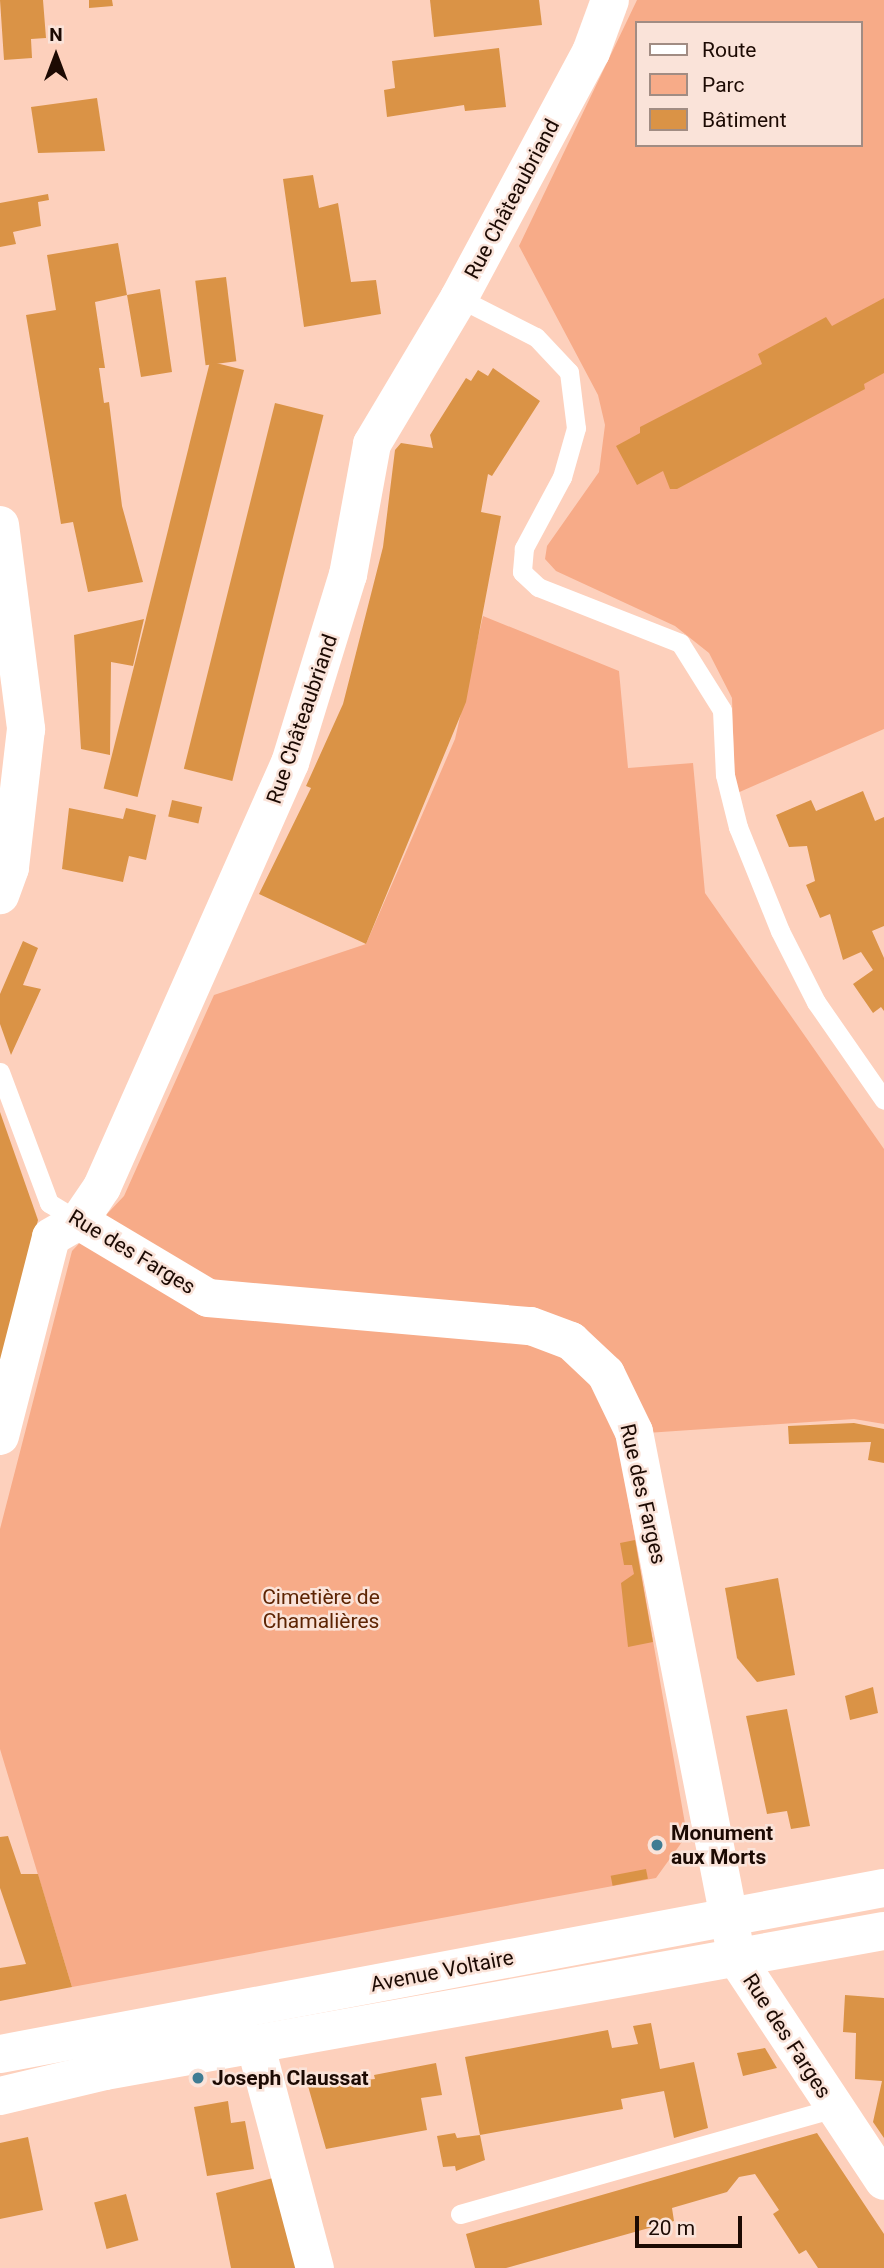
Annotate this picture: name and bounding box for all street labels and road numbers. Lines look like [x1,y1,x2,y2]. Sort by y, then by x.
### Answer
street label: Rue Châteaubriand [459,115,565,283]
street label: Rue Châteaubriand [261,631,343,807]
street label: Rue des Farges [64,1204,200,1300]
street label: Rue des Farges [615,1421,671,1567]
street label: Avenue Voltaire [368,1945,516,1997]
street label: Rue des Farges [737,1969,837,2103]

